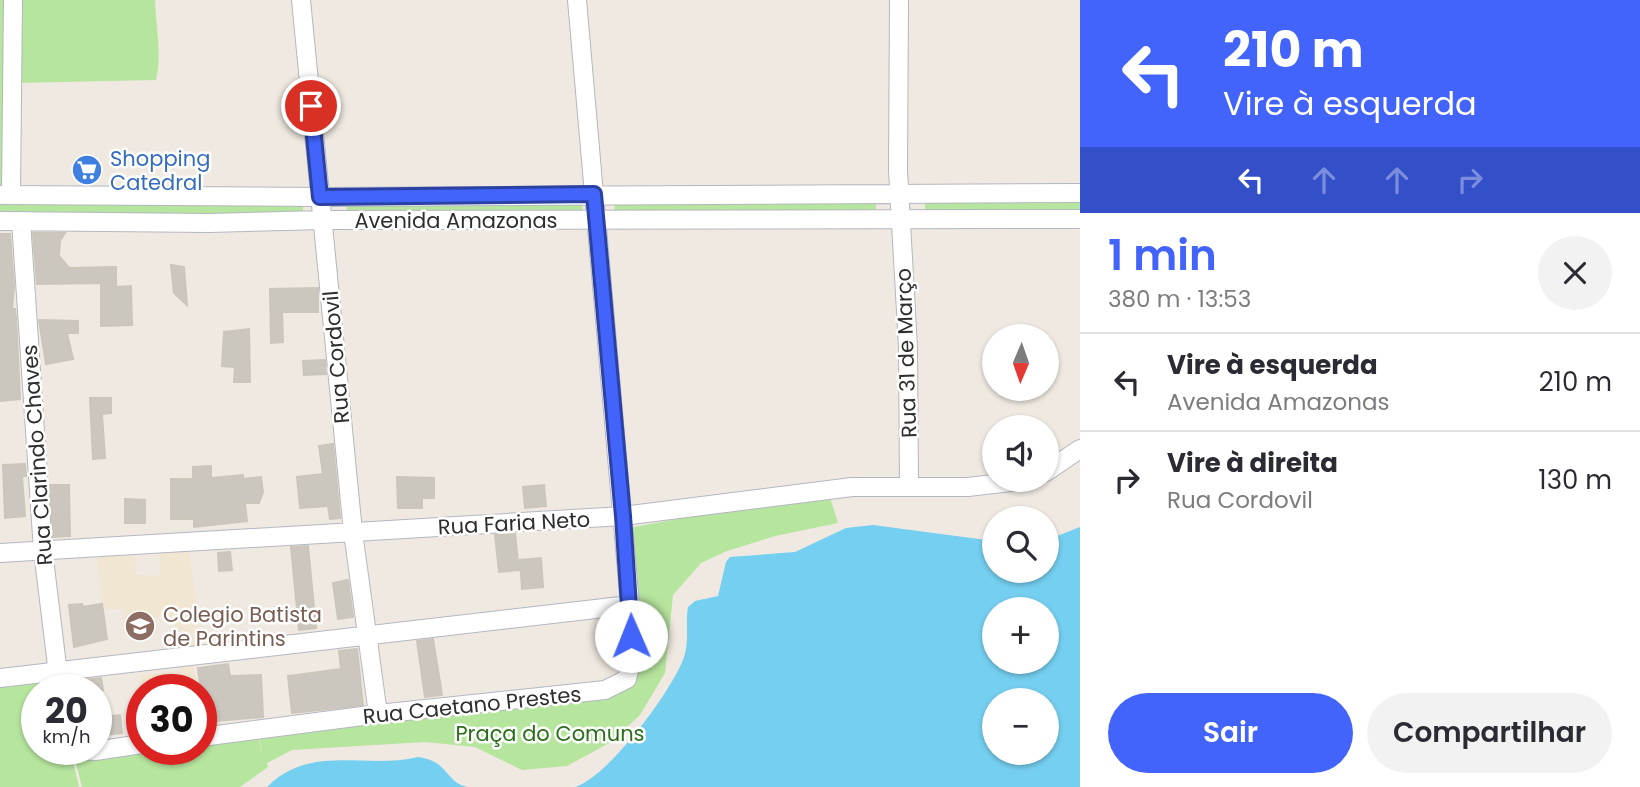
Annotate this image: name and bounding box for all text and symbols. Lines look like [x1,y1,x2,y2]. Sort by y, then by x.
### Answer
text: 210 m [1223,16,1364,84]
icon: left [1108,28,1199,119]
pin [281,76,341,136]
text: Vire à esquerda [1223,81,1477,126]
icon: arrive [292,87,330,125]
place label: Shopping Catedral [110,144,210,197]
supermarket icon: Shopping Catedral [70,153,104,187]
icon: left [1232,161,1270,199]
icon: ahead [1305,161,1343,199]
icon: ahead [1378,161,1416,199]
icon: right [1451,161,1489,199]
street label: Avenida Amazonas [354,206,558,235]
text: 1 min [1108,226,1217,285]
button: close [1538,236,1612,310]
street label: Rua 31 de Março [889,268,923,438]
text: 380 m · 13:53 [1108,283,1251,315]
street label: Rua Cordovil [316,289,356,425]
north arrow [982,324,1059,401]
map controls [982,324,1059,765]
street label: Rua Clarindo Chaves [15,344,59,566]
text: Vire à esquerda [1167,347,1378,383]
icon: left [1108,363,1146,401]
text: 210 m [1539,364,1612,400]
text: Avenida Amazonas [1167,386,1389,418]
button: sound [982,415,1059,492]
text: Vire à direita [1167,445,1338,481]
icon: right [1108,461,1146,499]
text: 130 m [1538,462,1612,498]
text: Rua Cordovil [1167,484,1313,516]
street label: Rua Faria Neto [437,505,591,541]
button: search [982,506,1059,583]
button: + [982,597,1059,674]
position arrow [594,599,668,673]
place label: Colegio Batista de Parintins [163,600,322,653]
school or university icon: Colegio Batista de Parintins [123,609,157,643]
speed limit sign: 30 [126,674,217,765]
street label: Rua Caetano Prestes [361,679,583,731]
text: 20 [45,686,88,735]
button: − [982,688,1059,765]
button: Sair [1108,693,1353,773]
button: Compartilhar [1367,693,1612,773]
park label: Praça do Comuns [455,719,645,748]
text: km/h [43,724,90,749]

